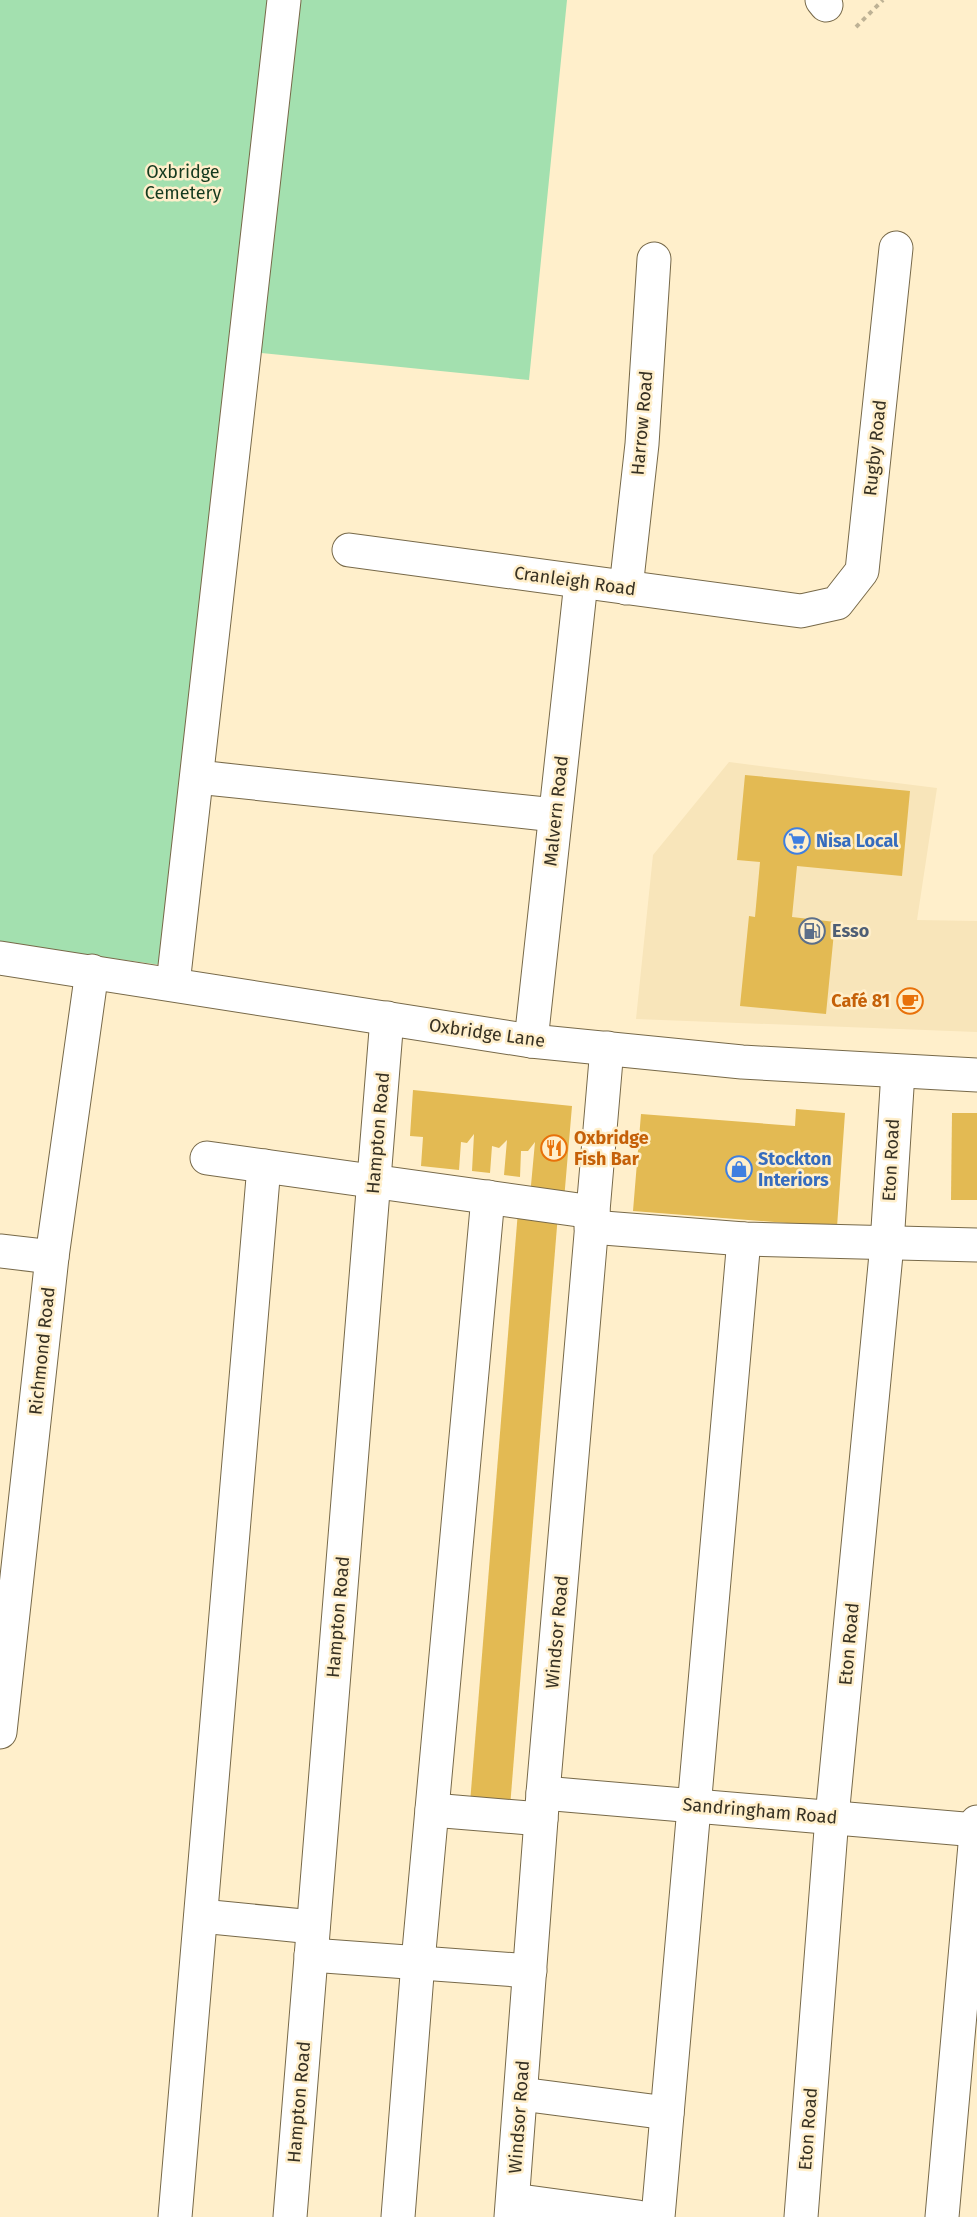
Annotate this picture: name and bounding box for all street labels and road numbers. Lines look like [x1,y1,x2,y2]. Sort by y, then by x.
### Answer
street label: Harrow Road [626,370,658,476]
street label: Rugby Road [859,399,891,497]
street label: Cranleigh Road [513,562,637,600]
street label: Malvern Road [539,755,573,867]
street label: Oxbridge Lane [427,1014,547,1052]
street label: Hampton Road [362,1071,394,1195]
street label: Eton Road [878,1118,904,1202]
street label: Richmond Road [24,1286,60,1416]
street label: Hampton Road [322,1555,354,1679]
street label: Windsor Road [541,1575,573,1689]
street label: Eton Road [834,1602,864,1686]
street label: Sandringham Road [682,1793,838,1829]
street label: Hampton Road [283,2040,315,2164]
street label: Windsor Road [504,2060,534,2174]
street label: Eton Road [794,2087,822,2171]

